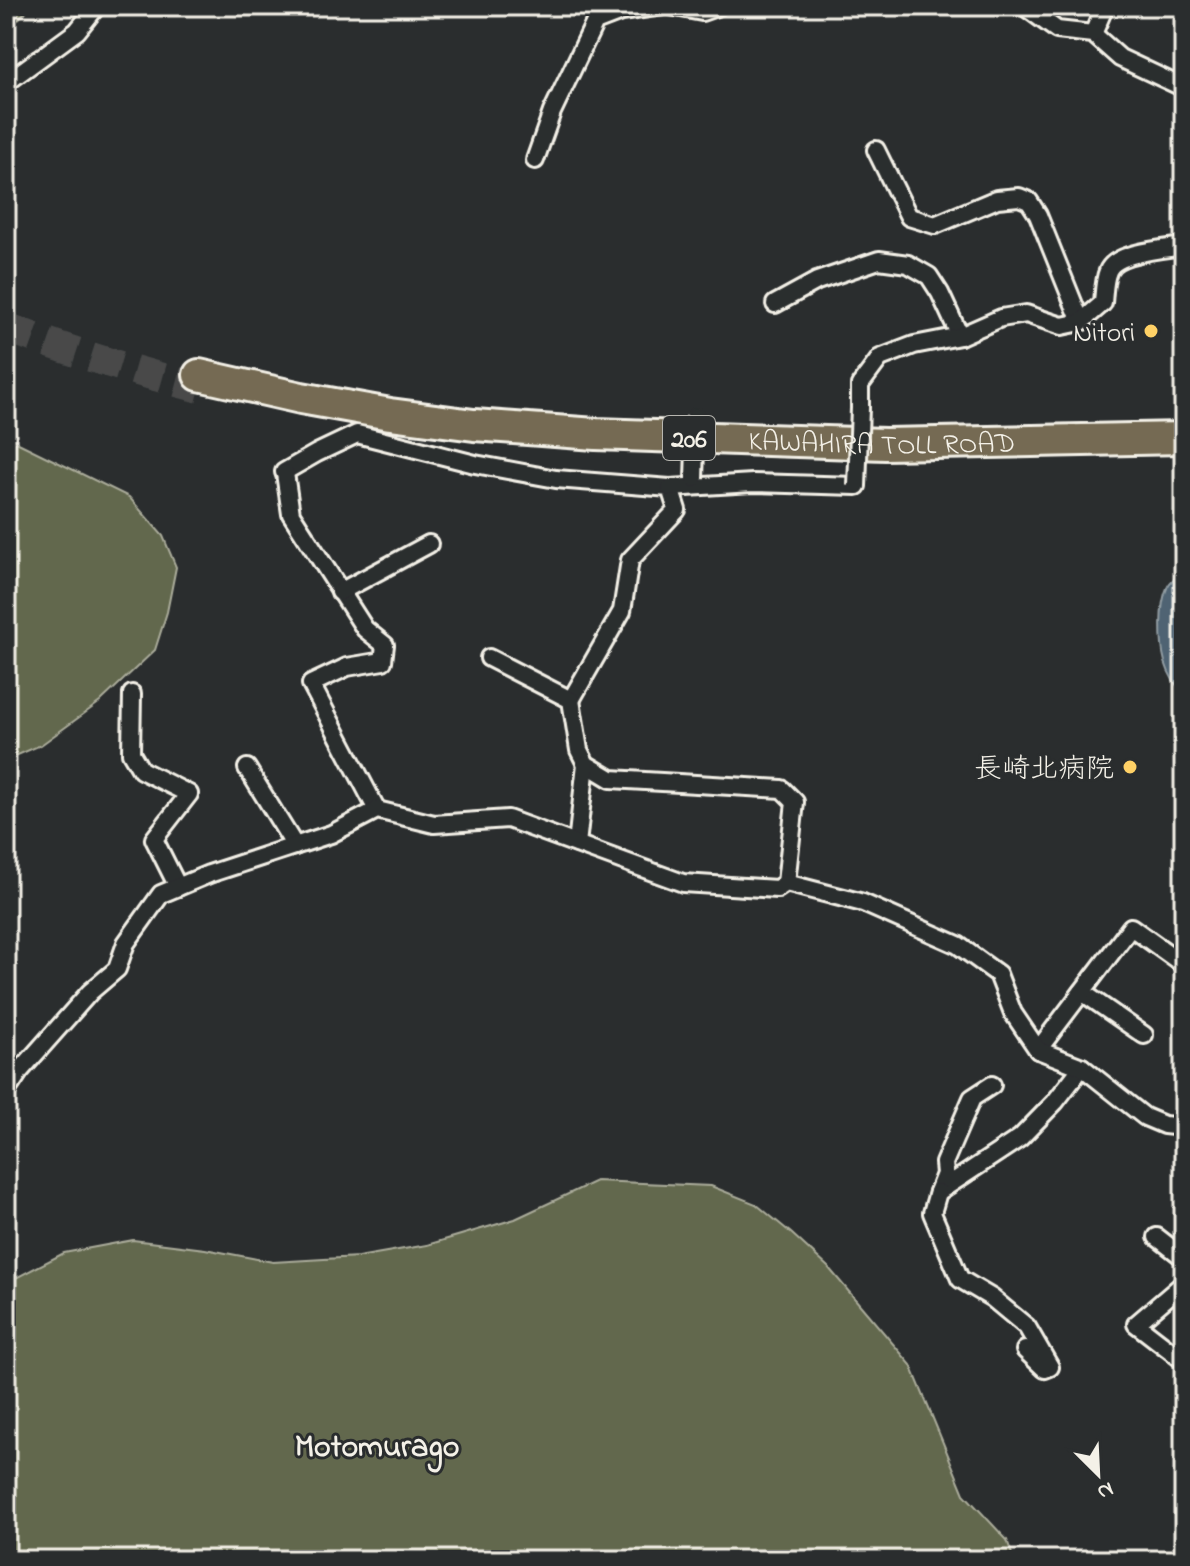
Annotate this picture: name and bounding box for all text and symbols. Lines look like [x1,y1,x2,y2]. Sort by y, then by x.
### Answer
place label: Nitori [1073,314,1135,355]
marker: Nitori [1142,322,1160,340]
road number: 206 [663,416,715,460]
street label: KAWAHIRA TOLL ROAD [748,422,1016,468]
place label: 長崎北病院 [974,750,1114,791]
marker: 長崎北病院 [1121,758,1139,776]
district label: Motomurago [295,1425,459,1473]
north arrow [1058,1434,1138,1514]
text: N [1092,1472,1118,1507]

